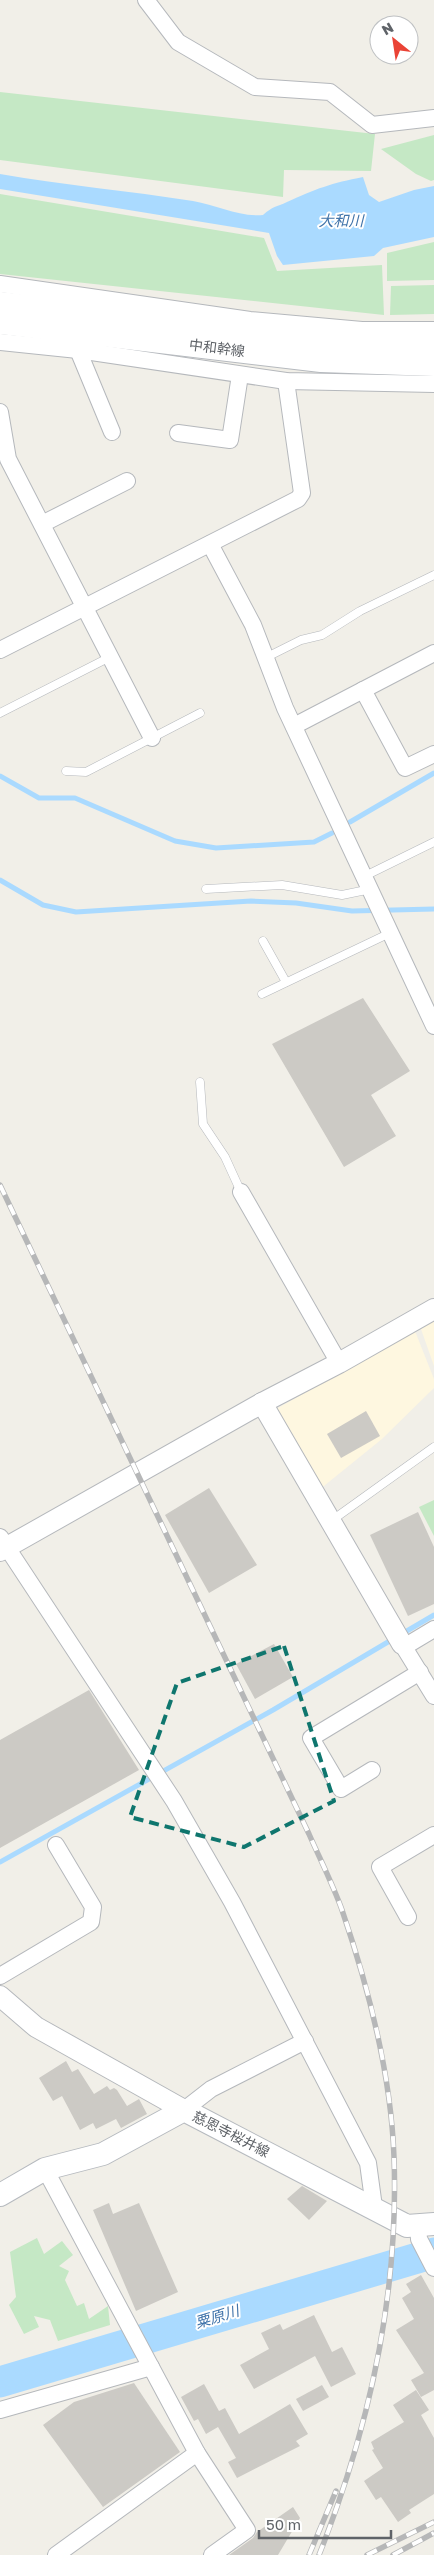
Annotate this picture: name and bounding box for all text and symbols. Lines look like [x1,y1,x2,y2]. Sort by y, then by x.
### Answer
north arrow [369,15,419,65]
text: N [378,18,396,38]
water label: 大和川 [318,211,365,229]
street label: 中和幹線 [188,336,246,359]
street label: 慈恩寺桜井線 [190,2107,273,2160]
water label: 粟原川 [193,2300,243,2331]
scale bar [259,2508,392,2540]
text: 50 m [266,2515,301,2533]

